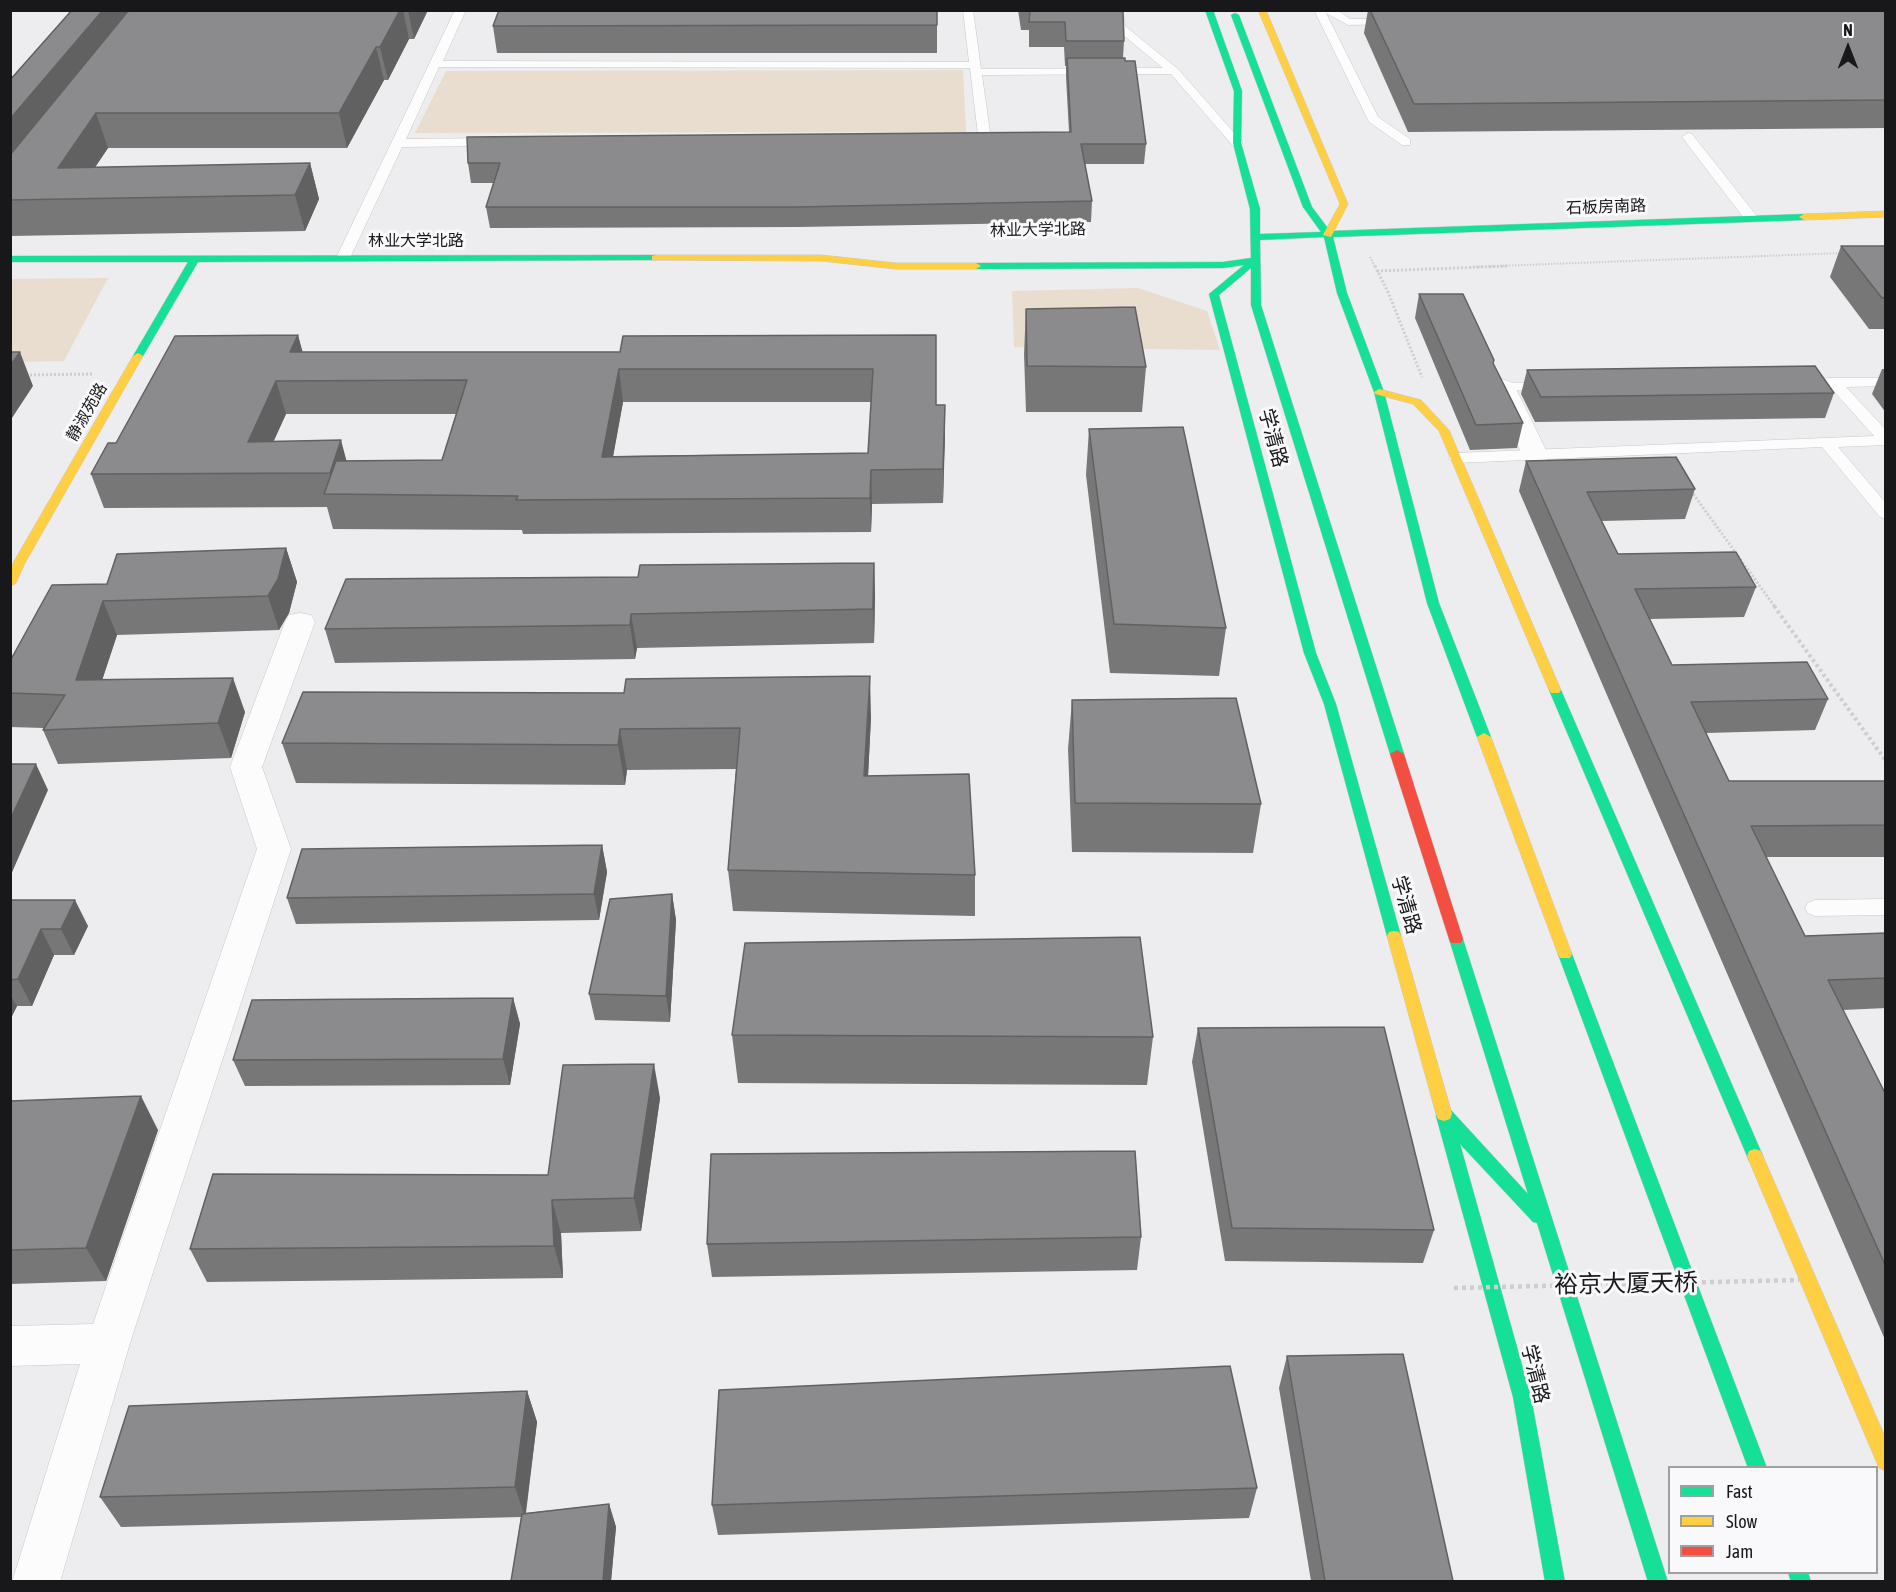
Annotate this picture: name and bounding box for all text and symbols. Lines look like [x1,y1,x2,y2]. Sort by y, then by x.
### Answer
north arrow [1818,18,1878,78]
text: N [1843,21,1853,39]
street label: 石板房南路 [1566,196,1646,218]
street label: 林业大学北路 [990,220,1086,240]
street label: 林业大学北路 [368,231,464,251]
street label: 静淑苑路 [63,379,111,445]
street label: 学清路 [1254,406,1292,470]
street label: 学清路 [1386,873,1426,937]
street label: 裕京大厦天桥 [1554,1268,1698,1300]
street label: 学清路 [1516,1342,1554,1406]
legend [1668,1466,1878,1574]
text: Fast [1726,1481,1753,1502]
text: Slow [1726,1511,1757,1532]
text: Jam [1726,1541,1753,1562]

